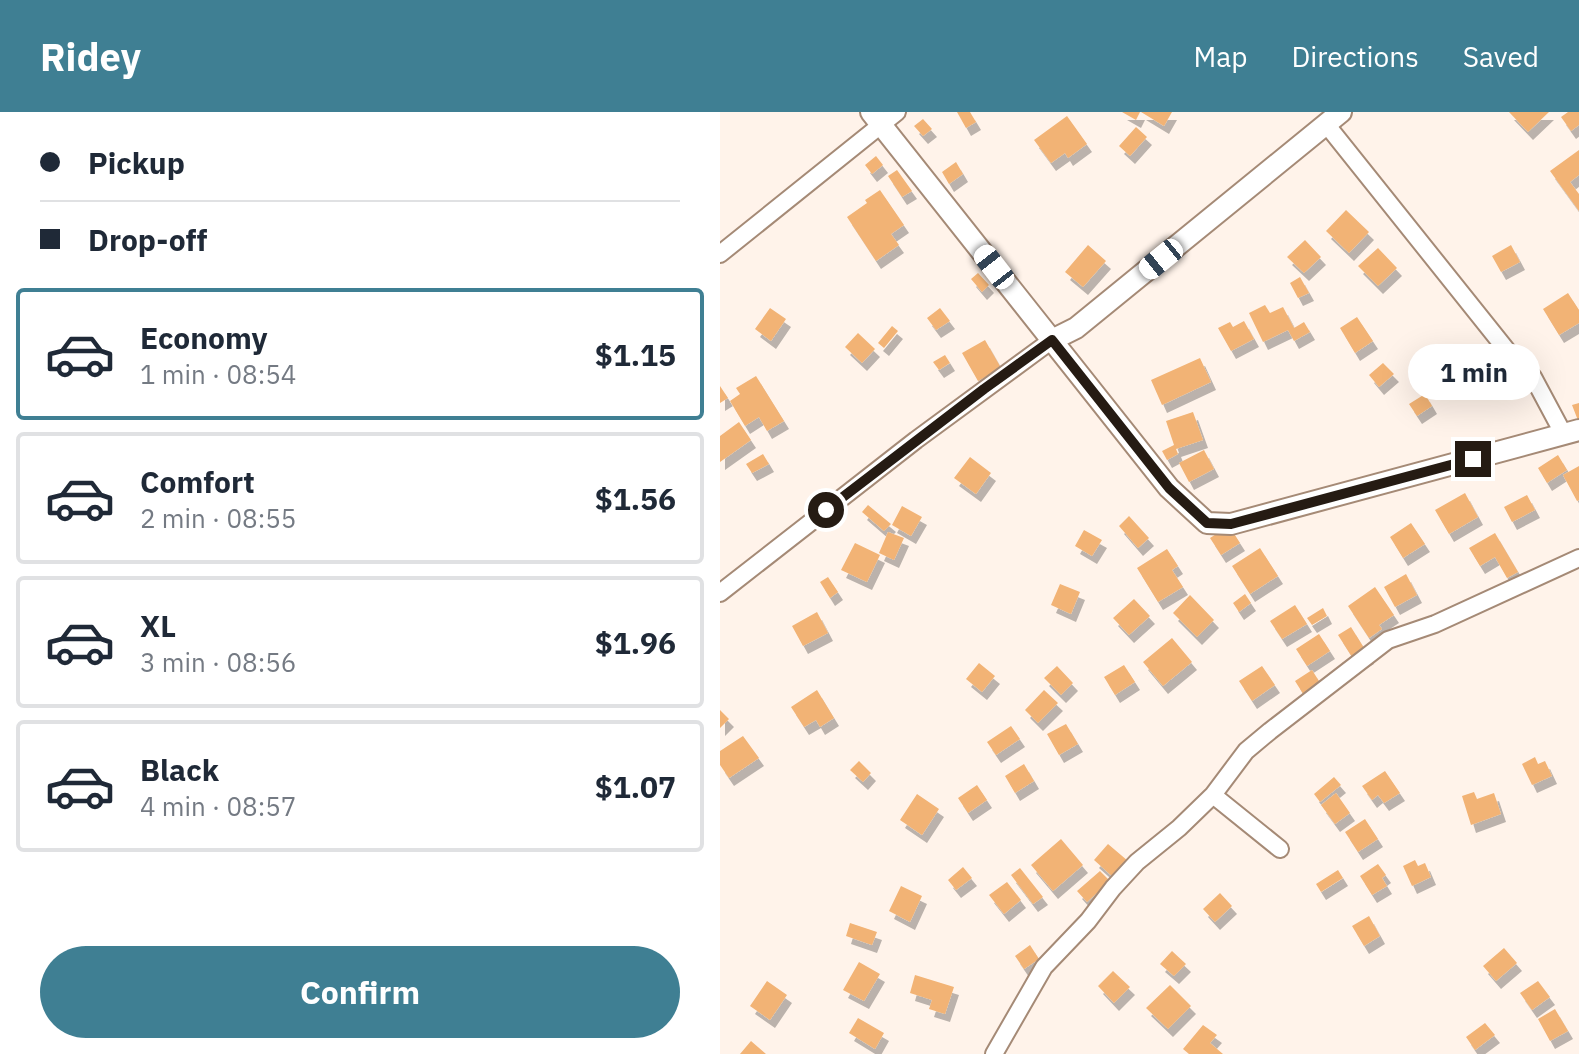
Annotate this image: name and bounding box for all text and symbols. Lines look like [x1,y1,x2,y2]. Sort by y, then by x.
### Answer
text: Ridey [40,32,141,81]
text: Map [1193,38,1247,75]
text: Directions [1291,38,1419,75]
text: Saved [1463,38,1539,75]
text: Pickup [88,143,185,182]
text: Drop-off [88,220,207,259]
car [1135,235,1187,283]
car [970,241,1018,293]
icon: car [44,318,116,390]
text: Economy [140,318,268,357]
text: $1.15 [595,335,676,374]
callout: 1 min [1407,343,1539,399]
text: 1 min [1440,355,1508,389]
text: 1 min · 08:54 [140,357,296,391]
route end [1455,441,1491,477]
icon: car [44,462,116,534]
text: Comfort [140,462,255,501]
text: $1.56 [595,479,676,518]
route start [808,492,844,528]
text: 2 min · 08:55 [140,501,296,535]
icon: car [44,606,116,678]
text: XL [140,606,176,645]
text: $1.96 [595,623,676,662]
text: 3 min · 08:56 [140,645,296,679]
icon: car [44,750,116,822]
text: Black [140,750,219,789]
text: $1.07 [595,767,676,806]
text: 4 min · 08:57 [140,789,296,823]
button: Confirm [40,946,680,1038]

